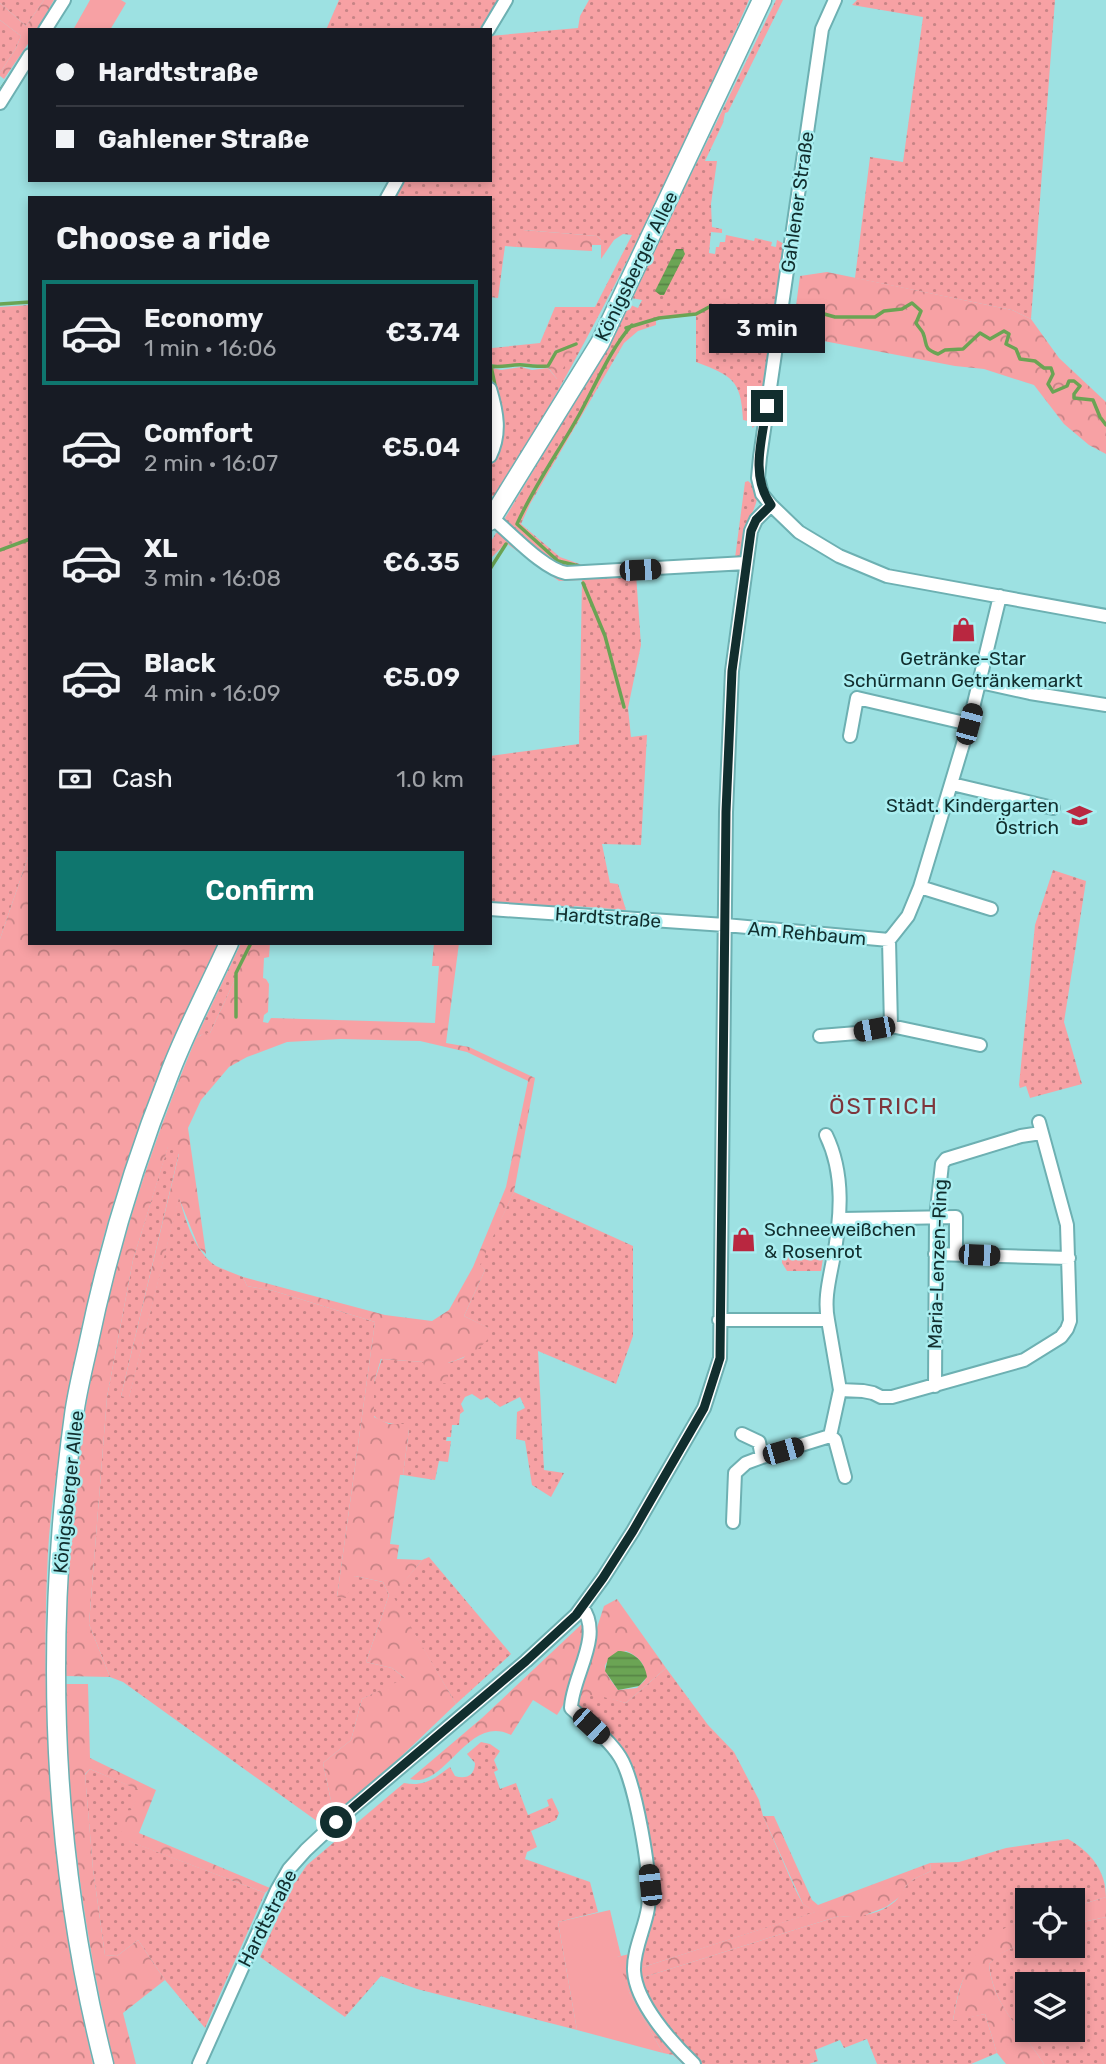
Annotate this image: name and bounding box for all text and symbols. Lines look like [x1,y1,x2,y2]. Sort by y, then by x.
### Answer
text: Hardtstraße [98,57,258,88]
text: Gahlener Straße [98,124,309,155]
street label: Gahlener Straße [776,130,819,274]
street label: Königsberger Allee [590,187,683,345]
text: Choose a ride [56,219,270,257]
icon: car [60,301,123,364]
text: Economy [144,303,263,334]
callout: 3 min [709,304,825,354]
text: 3 min [736,314,798,342]
text: €3.74 [386,317,460,348]
text: 1 min · 16:06 [144,334,276,362]
route end [751,390,783,422]
icon: car [60,416,123,479]
text: Comfort [144,418,253,449]
text: €5.04 [382,432,460,463]
text: 2 min · 16:07 [144,449,278,477]
icon: car [60,531,123,594]
text: XL [144,533,177,564]
text: €6.35 [383,547,460,578]
car [619,558,662,582]
text: 3 min · 16:08 [144,564,281,592]
shop icon: Getränke-Star Schürmann Getränkemarkt [949,616,977,644]
icon: car [60,646,123,709]
place label: Getränke-Star Schürmann Getränkemarkt [843,647,1083,692]
text: Black [144,648,216,679]
text: €5.09 [383,662,460,693]
text: 4 min · 16:09 [144,679,281,707]
car [954,701,985,747]
icon: cash [56,760,94,798]
text: Cash [112,763,173,794]
text: 1.0 km [396,765,464,793]
place label: Städt. Kindergarten Östrich [886,794,1059,839]
school or university icon: Städt. Kindergarten Östrich [1065,802,1093,830]
button: Confirm [56,851,464,931]
street label: Hardtstraße [554,902,662,933]
street label: Am Rehbaum [747,917,867,950]
car [852,1015,897,1043]
district label: ÖSTRICH [829,1092,939,1120]
street label: Maria-Lenzen-Ring [923,1179,952,1349]
place label: Schneeweißchen & Rosenrot [764,1218,916,1263]
shop icon: Schneeweißchen & Rosenrot [730,1226,758,1254]
car [958,1244,1001,1266]
street label: Königsberger Allee [48,1409,89,1575]
car [760,1435,807,1467]
car [569,1704,614,1748]
route start [320,1806,352,1838]
car [638,1863,663,1907]
street label: Hardtstraße [233,1866,302,1971]
map controls [1015,1888,1085,2042]
button: locate [1015,1888,1085,1958]
button: layers [1015,1972,1085,2042]

